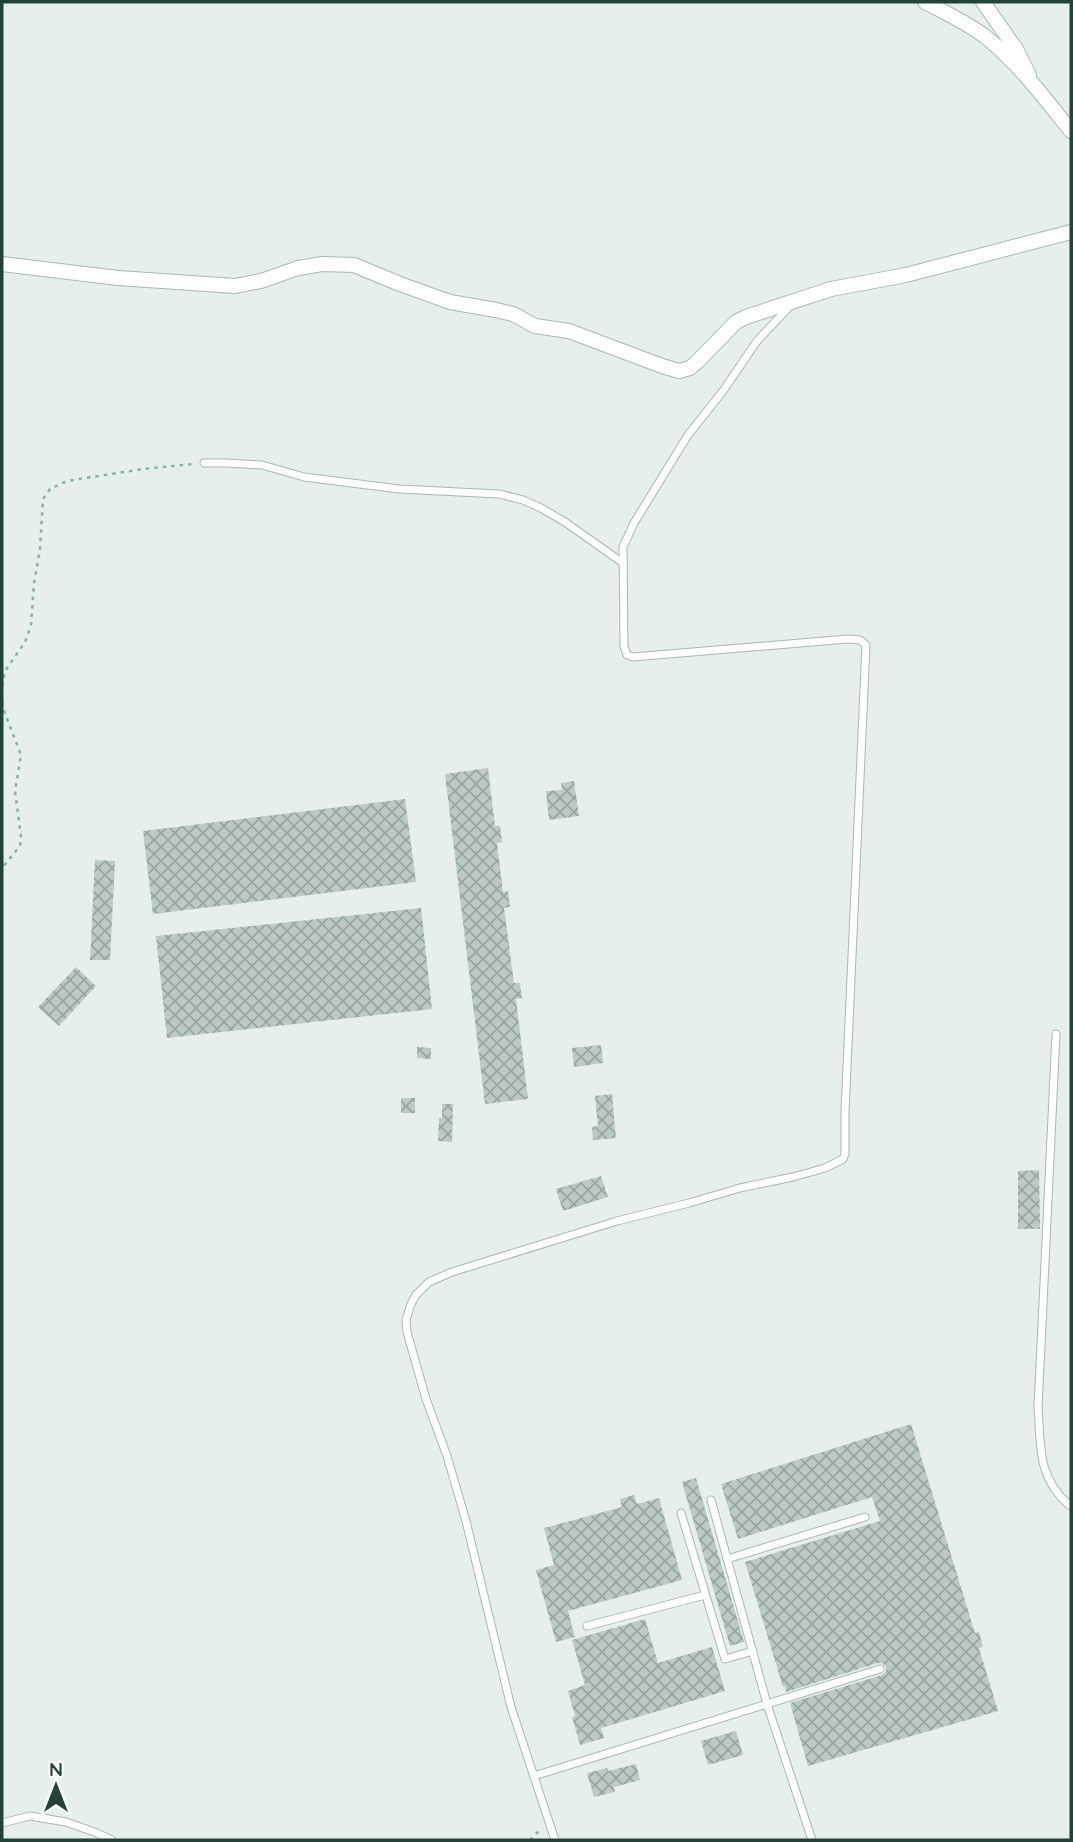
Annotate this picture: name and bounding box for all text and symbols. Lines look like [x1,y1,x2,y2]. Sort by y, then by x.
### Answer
north arrow [21,1751,91,1821]
text: N [49,1757,63,1781]

